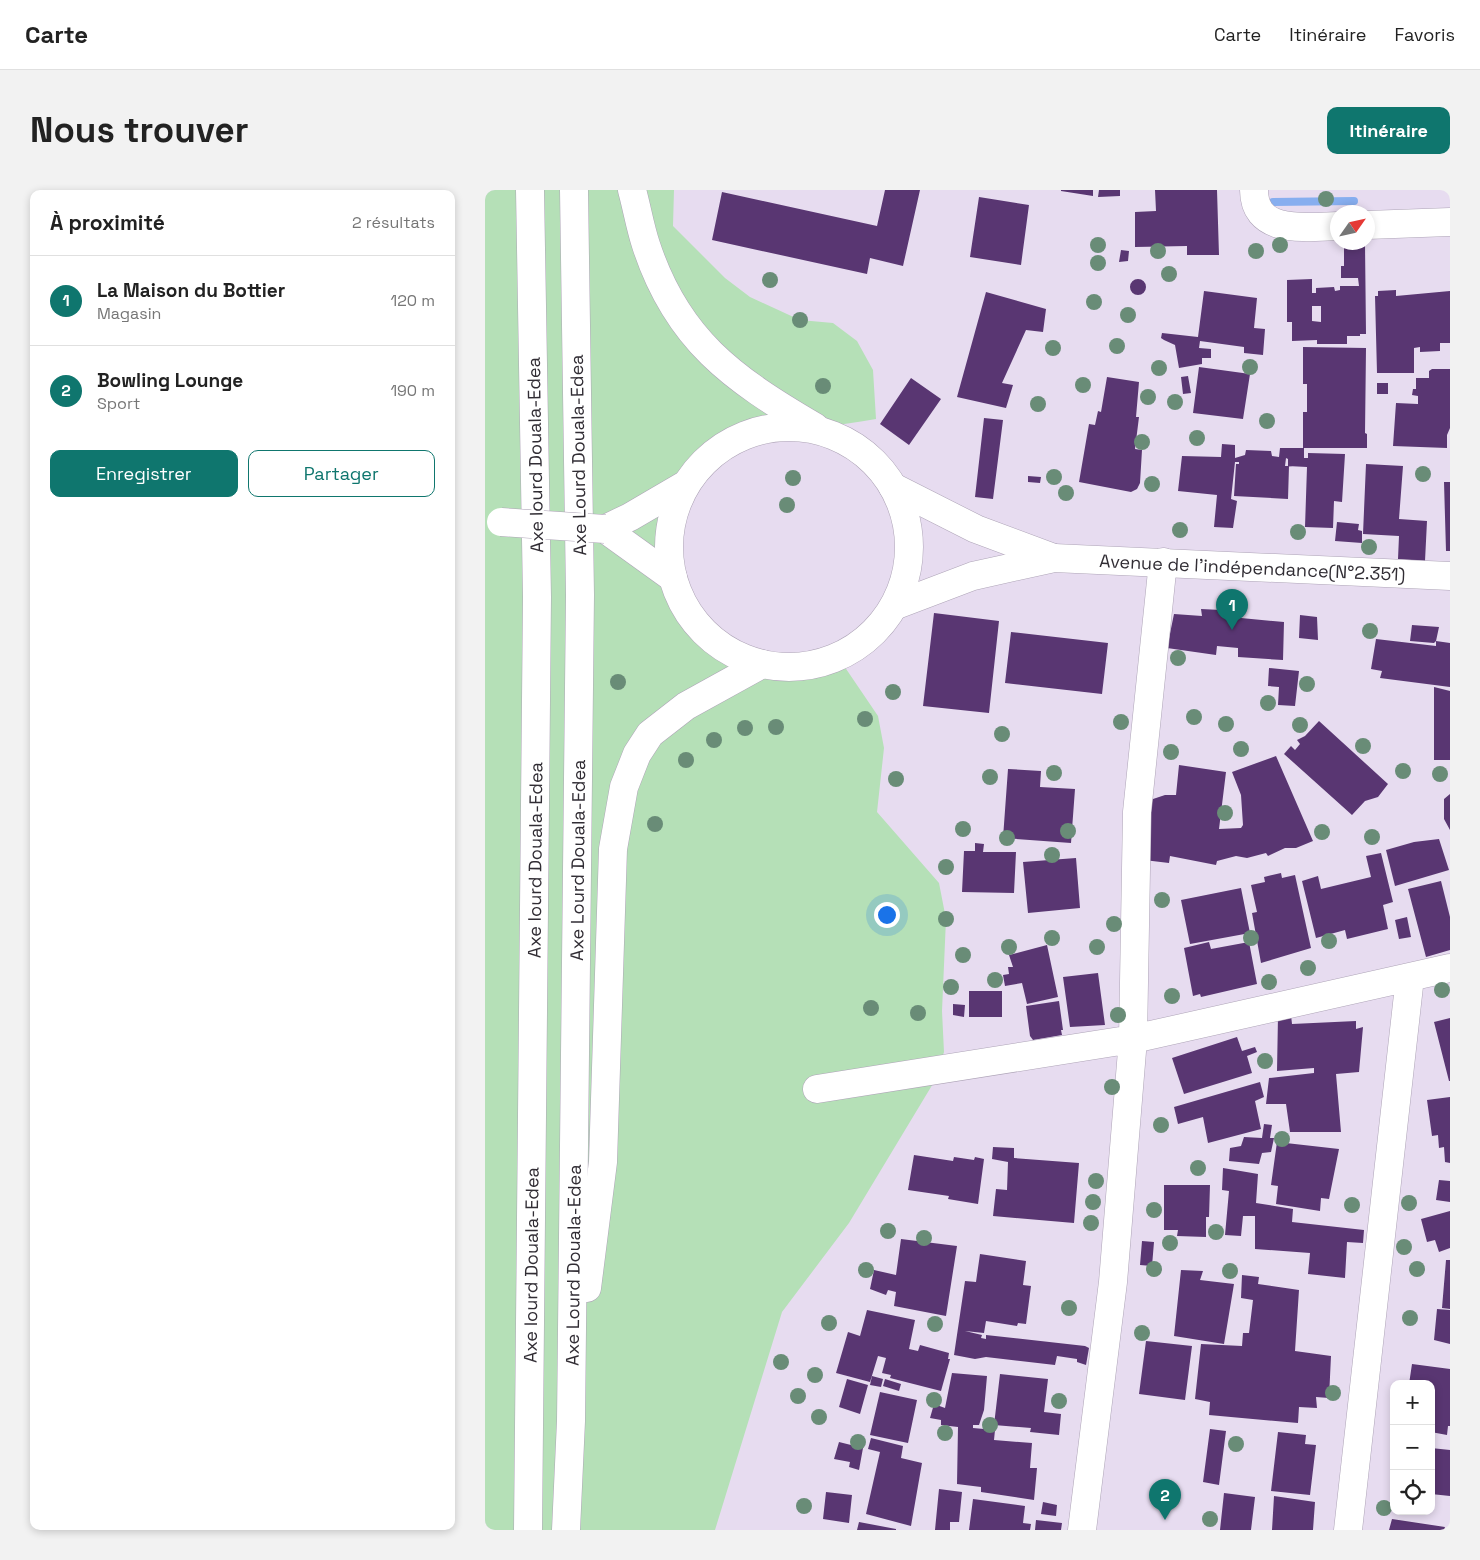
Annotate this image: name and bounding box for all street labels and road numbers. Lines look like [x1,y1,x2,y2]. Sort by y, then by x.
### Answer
street label: Axe Lourd Douala-Edea [565,354,591,556]
street label: Axe lourd Douala-Edea [522,357,548,553]
street label: Avenue de l'indépendance(N°2.351) [1099,549,1406,585]
street label: Axe Lourd Douala-Edea [565,759,590,961]
street label: Axe lourd Douala-Edea [522,762,547,958]
street label: Axe Lourd Douala-Edea [560,1164,585,1366]
street label: Axe lourd Douala-Edea [518,1167,543,1363]

